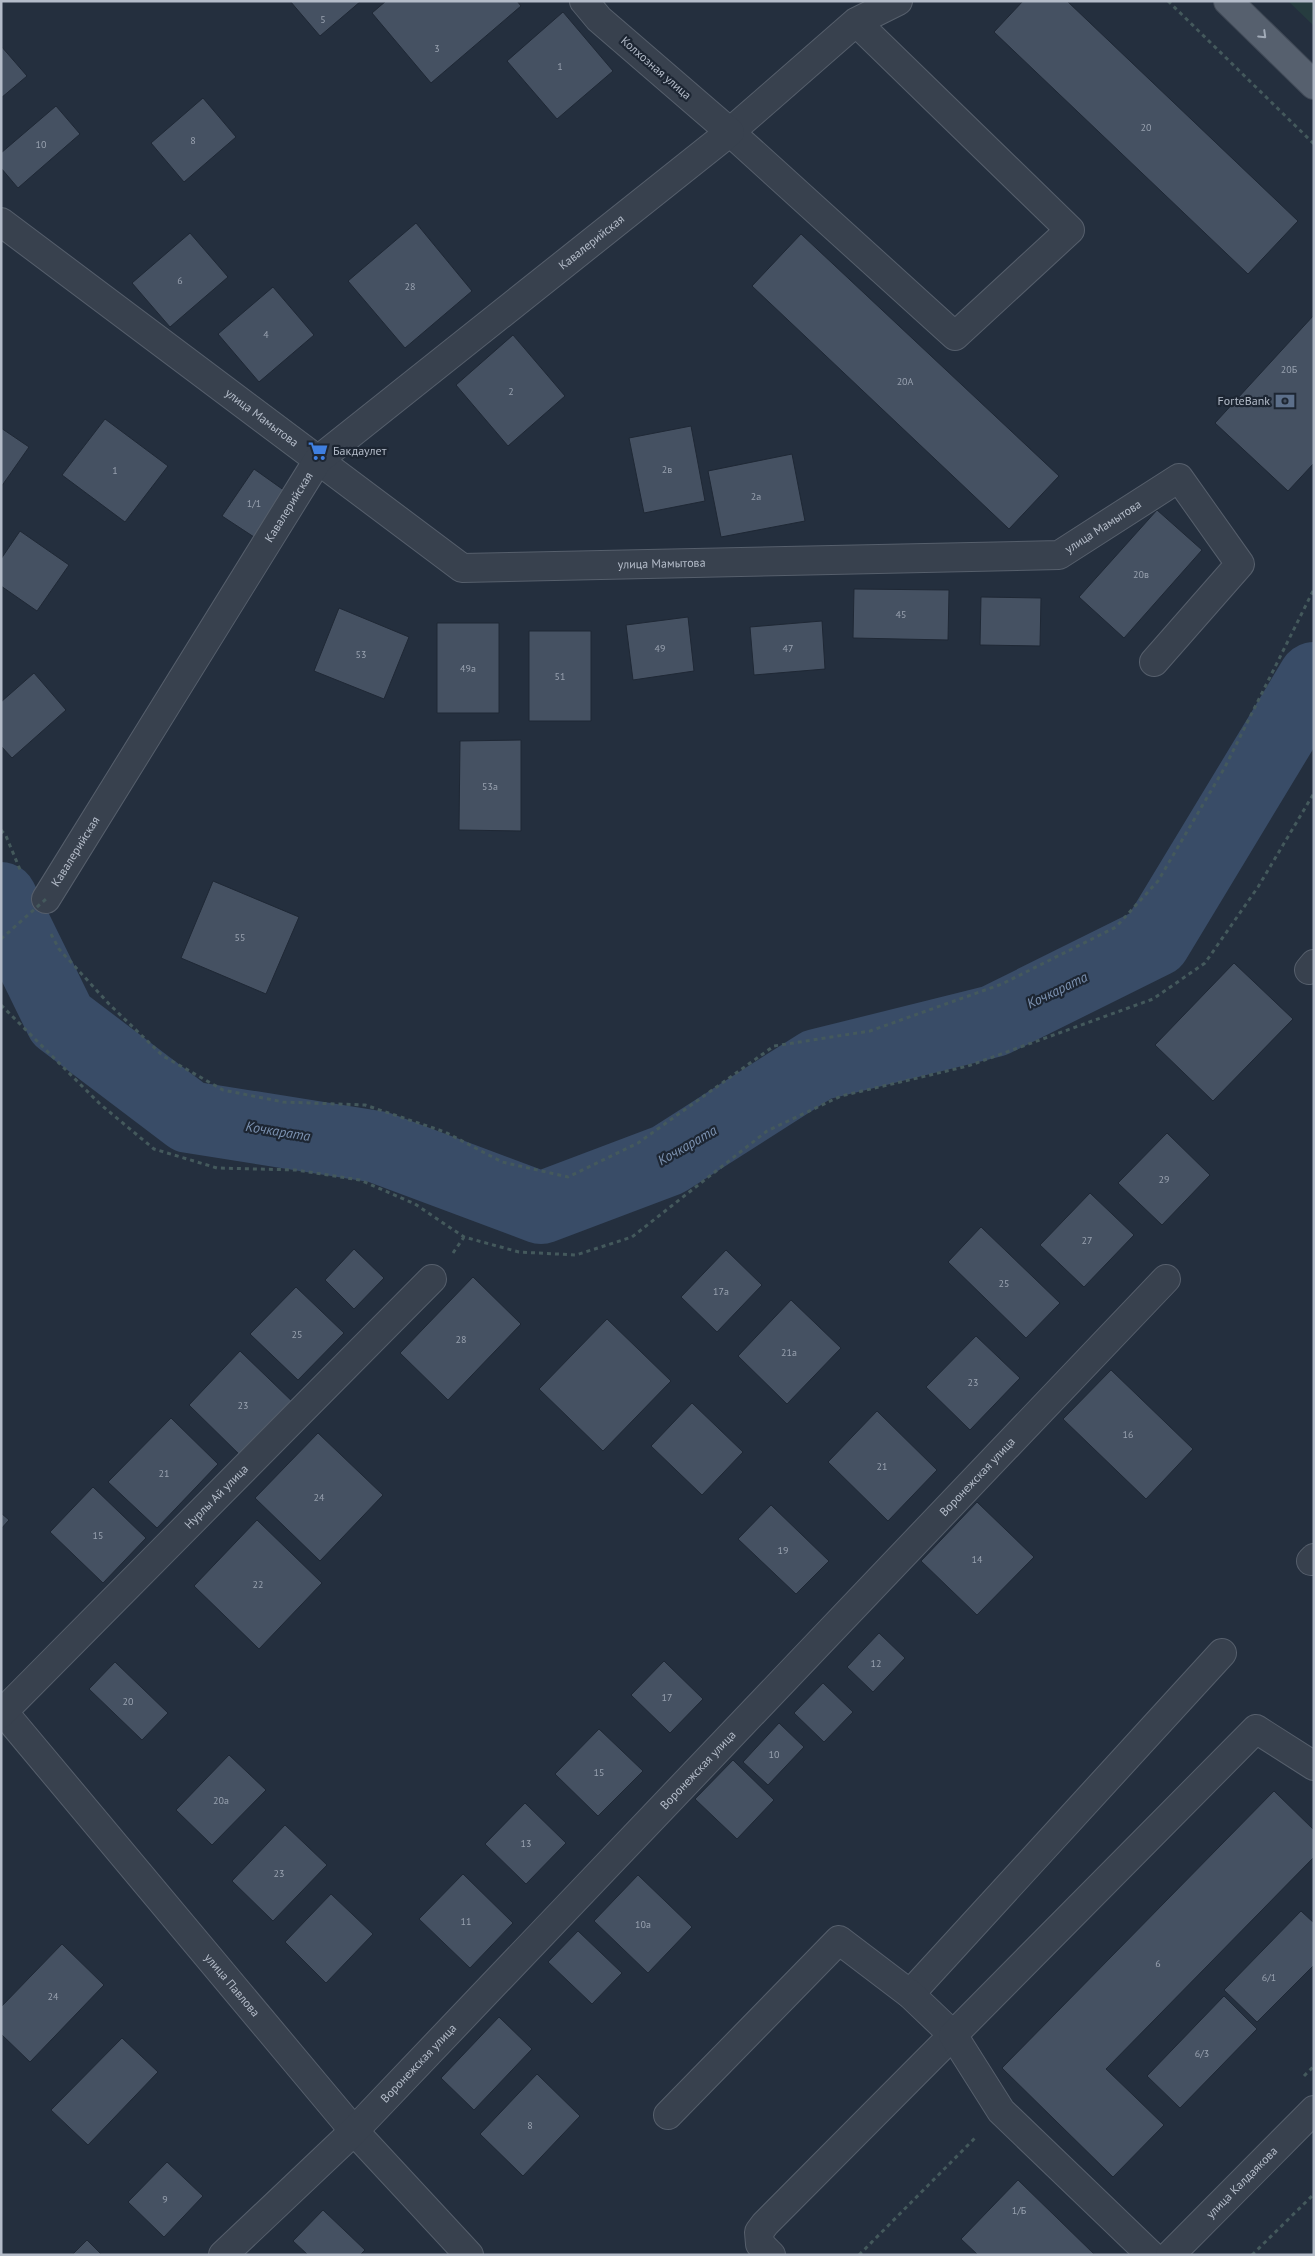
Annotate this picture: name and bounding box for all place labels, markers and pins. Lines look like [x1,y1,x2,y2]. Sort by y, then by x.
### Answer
bank icon: ForteBank [1274,390,1296,412]
place label: ForteBank [1218,393,1270,408]
supermarket icon: Бакдаулет [307,440,329,462]
place label: Бакдаулет [333,443,387,458]

